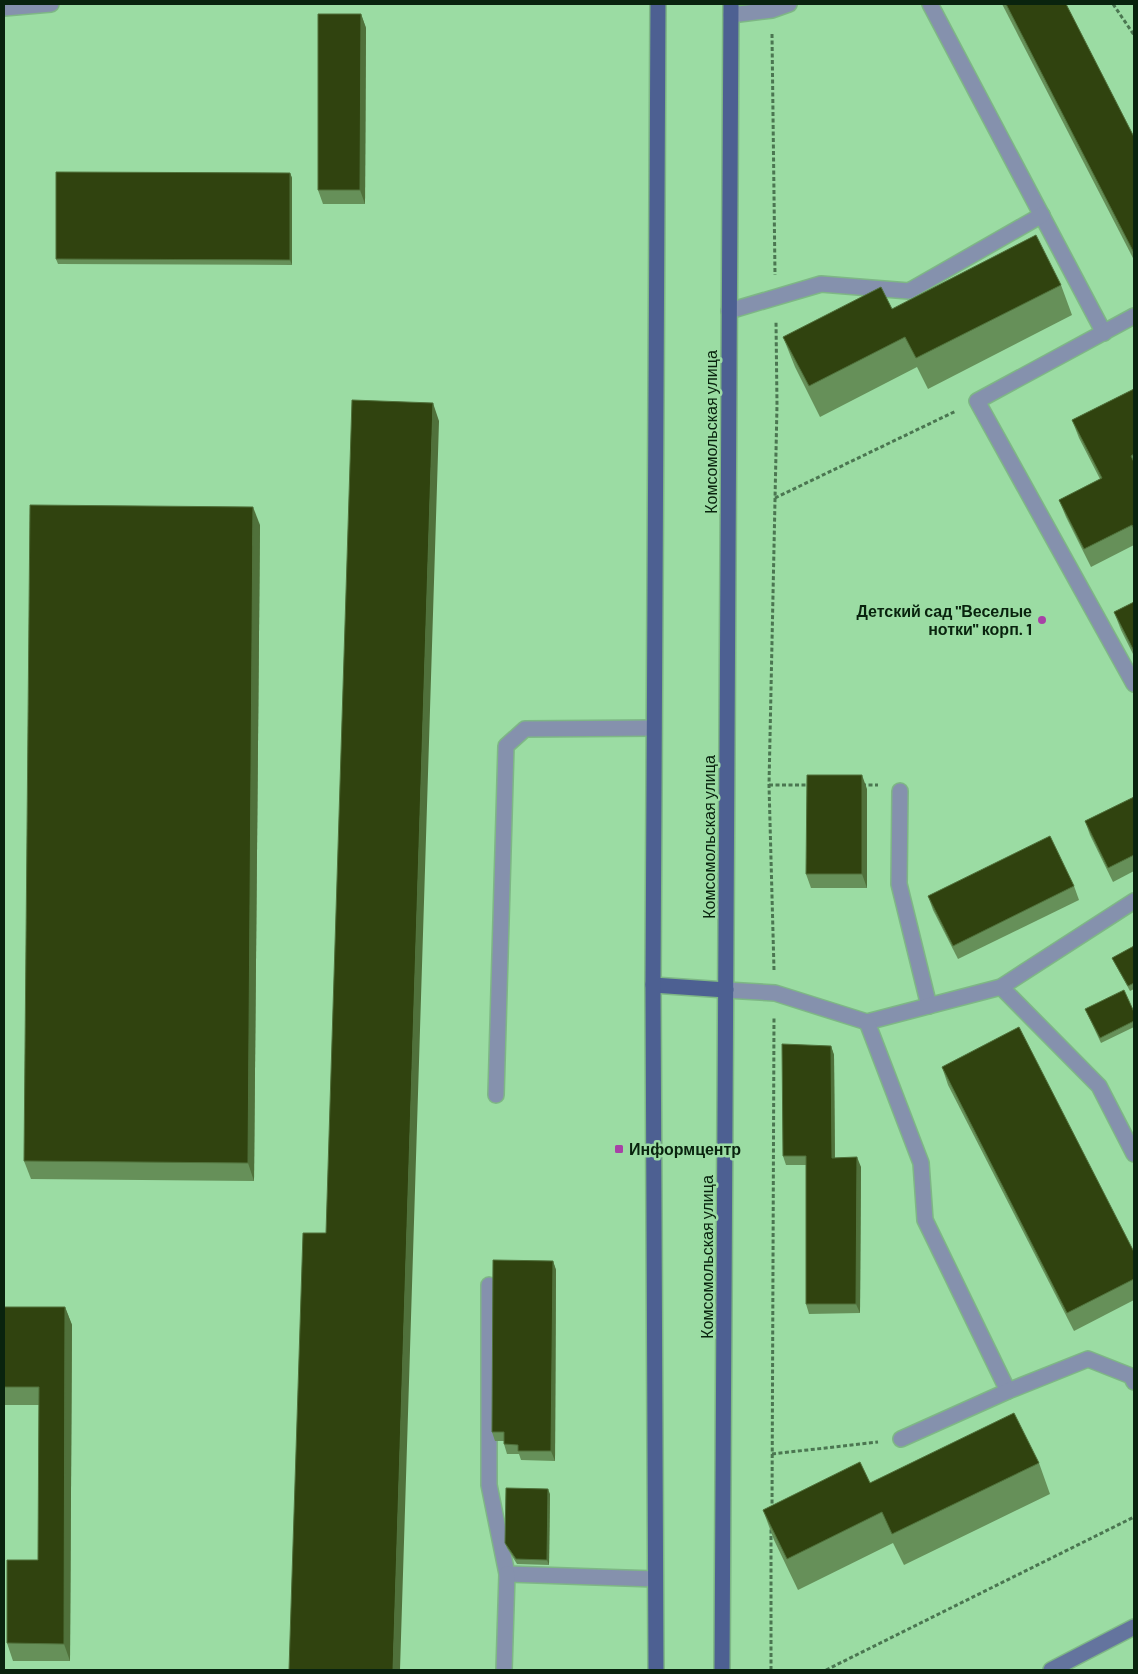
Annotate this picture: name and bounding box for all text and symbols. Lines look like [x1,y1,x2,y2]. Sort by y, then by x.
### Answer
street label: Комсомольская улица [701,350,720,514]
place label: Детский сад "Веселые нотки" корп. 1 [856,601,1032,638]
marker: Детский сад "Веселые нотки" корп. 1 [1036,614,1048,626]
street label: Комсомольская улица [699,755,718,919]
place label: Информцентр [629,1139,741,1158]
marker: Информцентр [613,1143,625,1155]
street label: Комсомольская улица [697,1175,716,1339]

